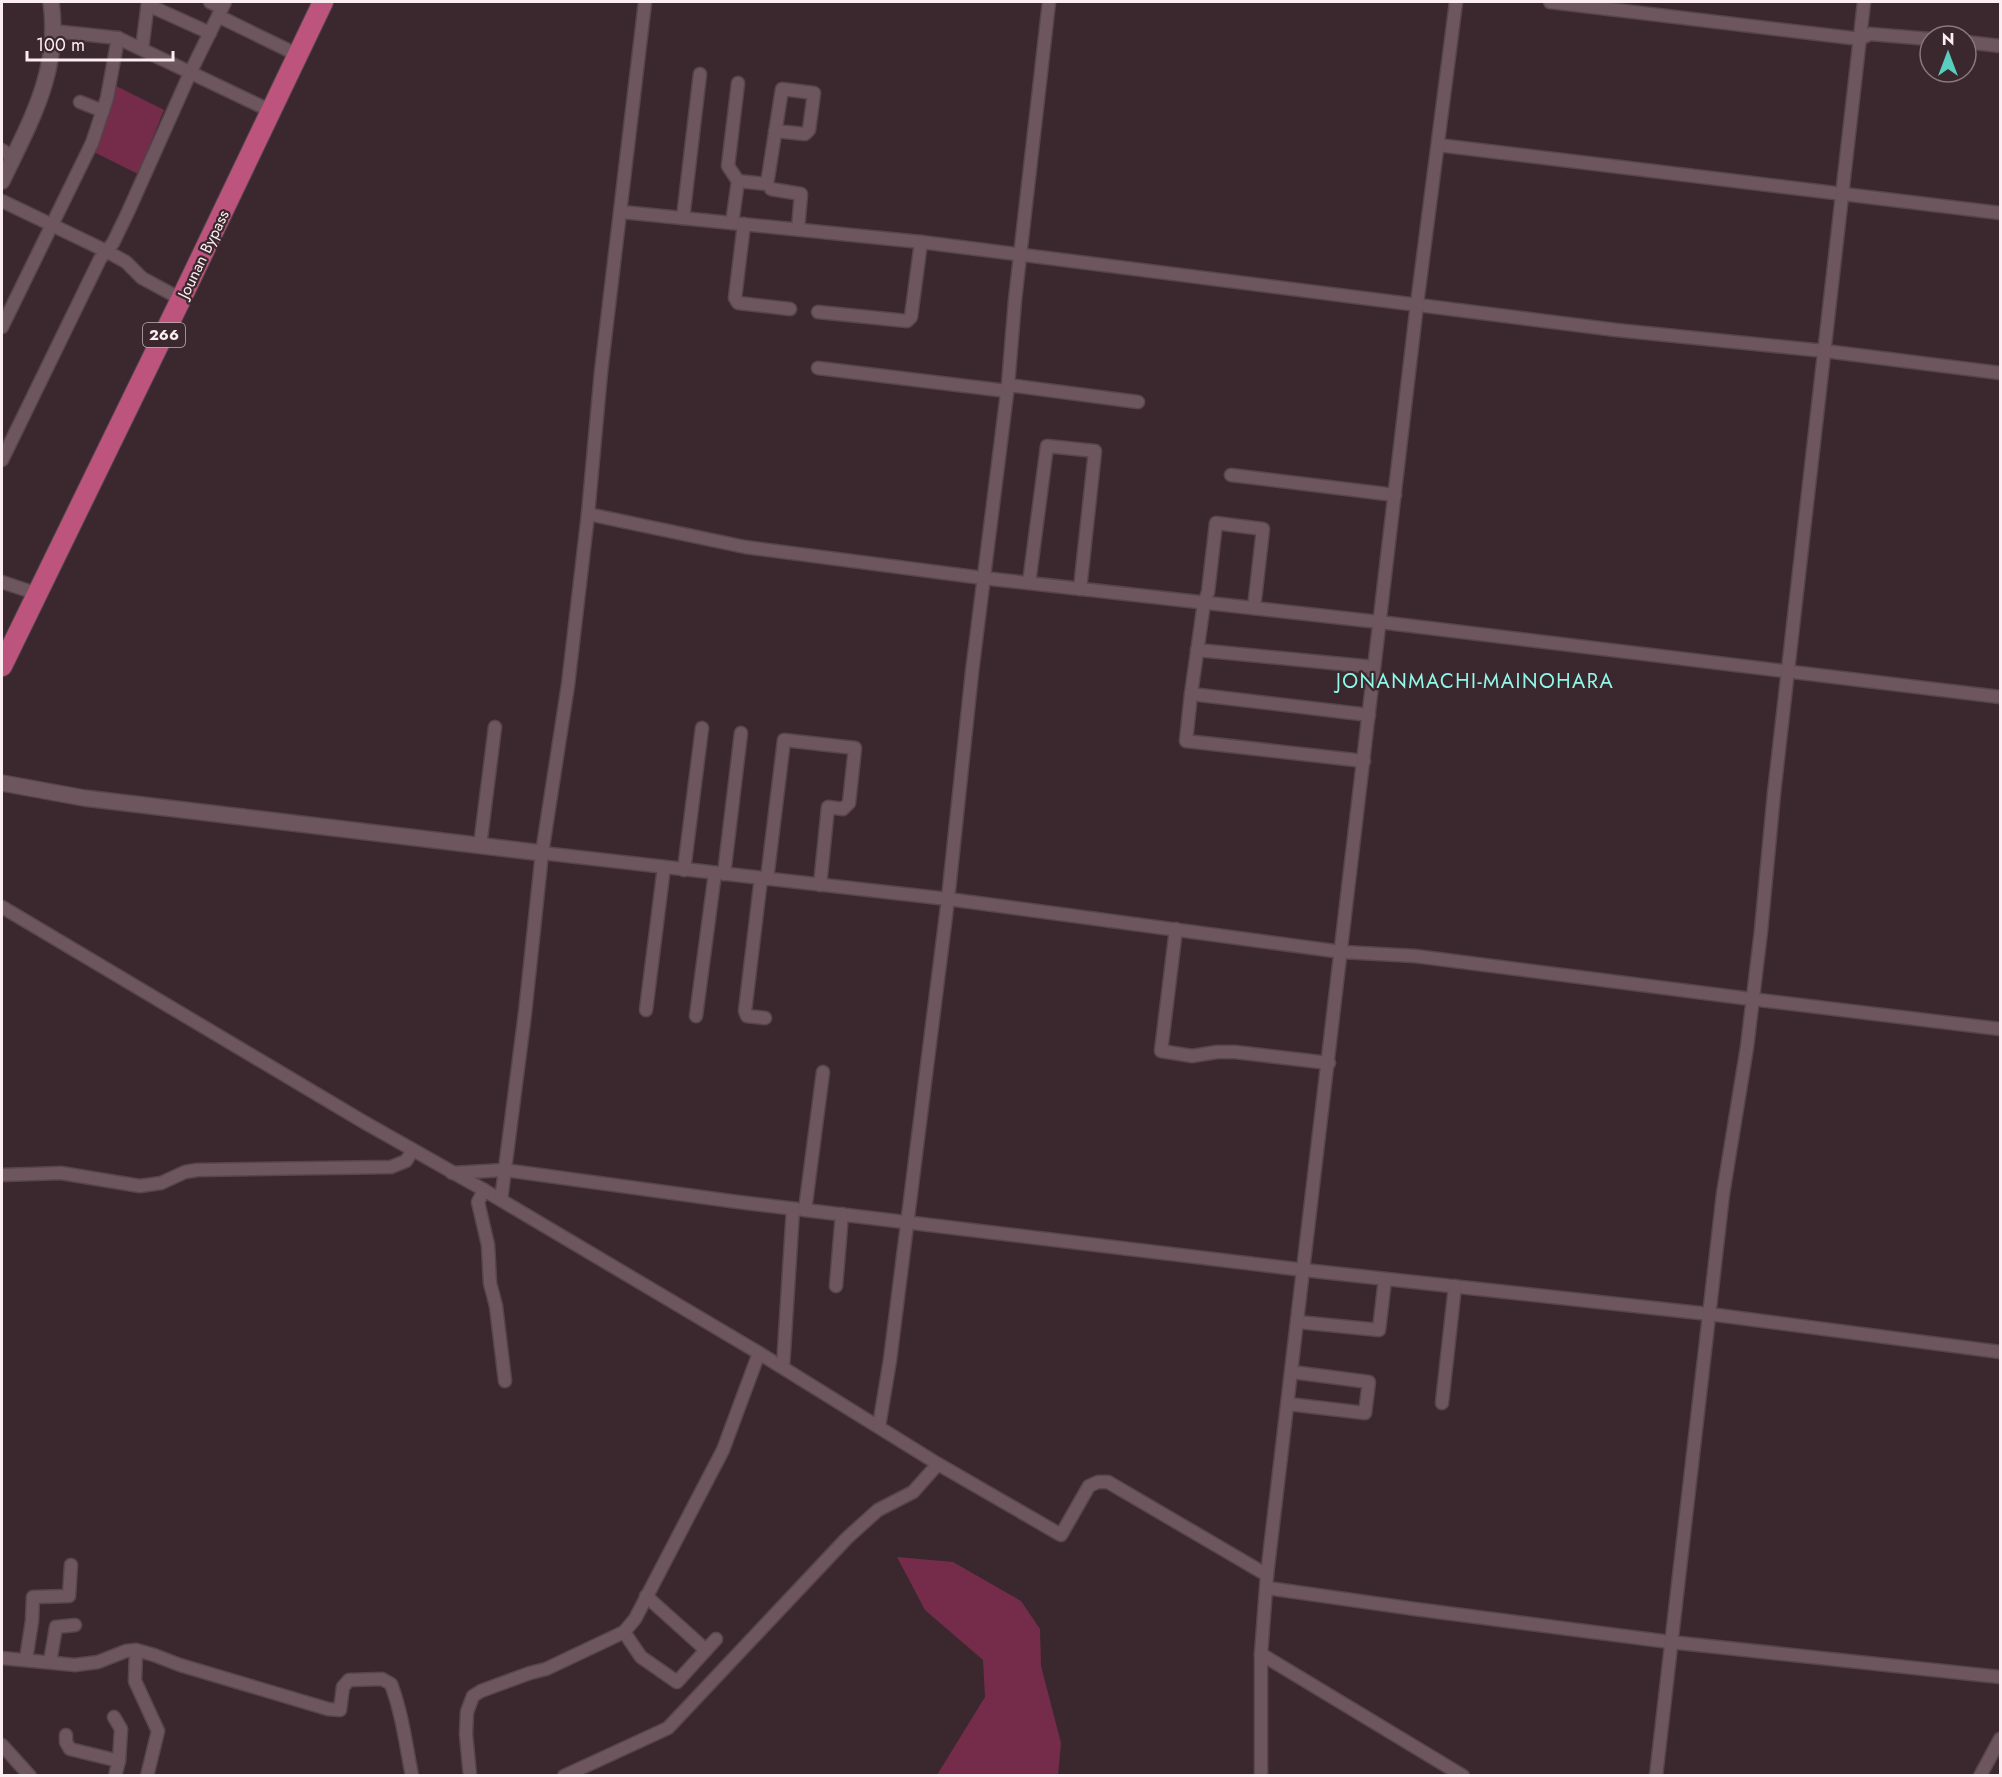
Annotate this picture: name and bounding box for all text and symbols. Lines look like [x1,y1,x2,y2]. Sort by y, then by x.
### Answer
scale bar [27,24,172,62]
north arrow [1918,24,1978,84]
text: N [1942,28,1954,51]
text: 100 m [36,32,85,58]
street label: Jounan Bypass [171,206,235,304]
road number: 266 [143,323,185,347]
district label: JONANMACHI-MAINOHARA [1333,667,1614,696]

